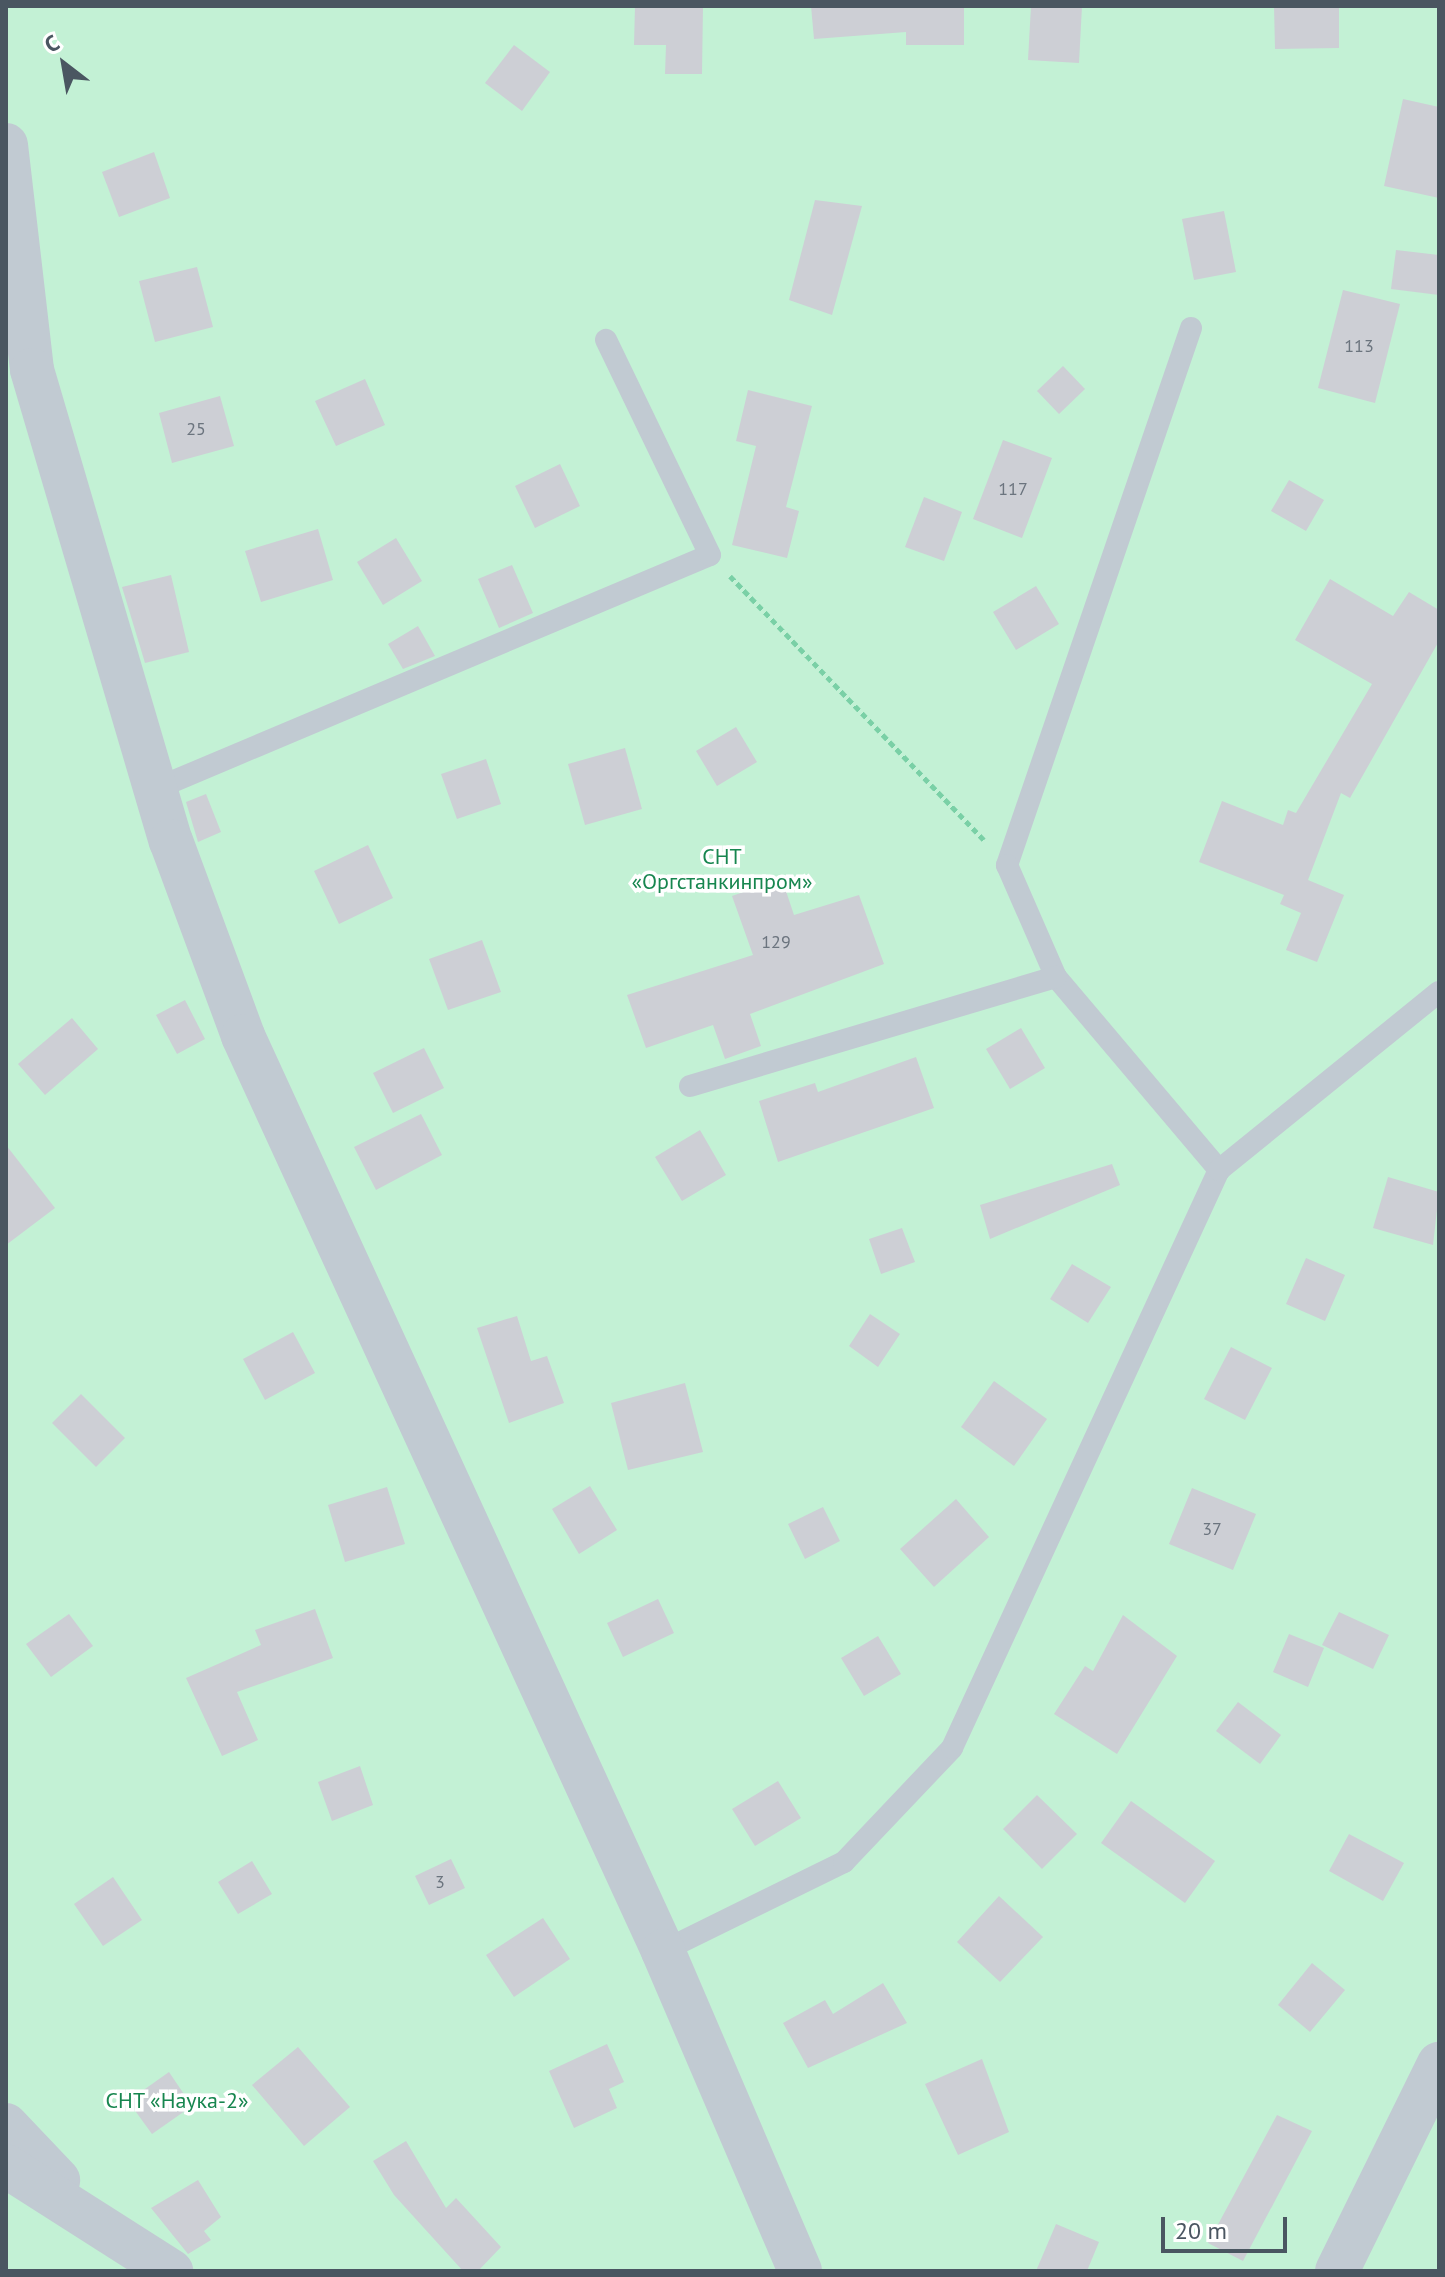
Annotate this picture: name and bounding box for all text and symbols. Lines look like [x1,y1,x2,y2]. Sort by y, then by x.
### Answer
north arrow [24,24,104,104]
text: С [39,28,64,59]
house number: 113 [1344,335,1374,357]
house number: 25 [186,418,206,440]
house number: 117 [998,478,1028,500]
park label: СНТ «Оргстанкинпром» [632,843,812,894]
house number: 129 [761,931,791,953]
house number: 37 [1202,1518,1222,1540]
house number: 3 [435,1871,445,1893]
park label: СНТ «Наука-2» [105,2088,249,2114]
scale bar [1165,2201,1291,2251]
text: 20 m [1175,2215,1227,2246]

